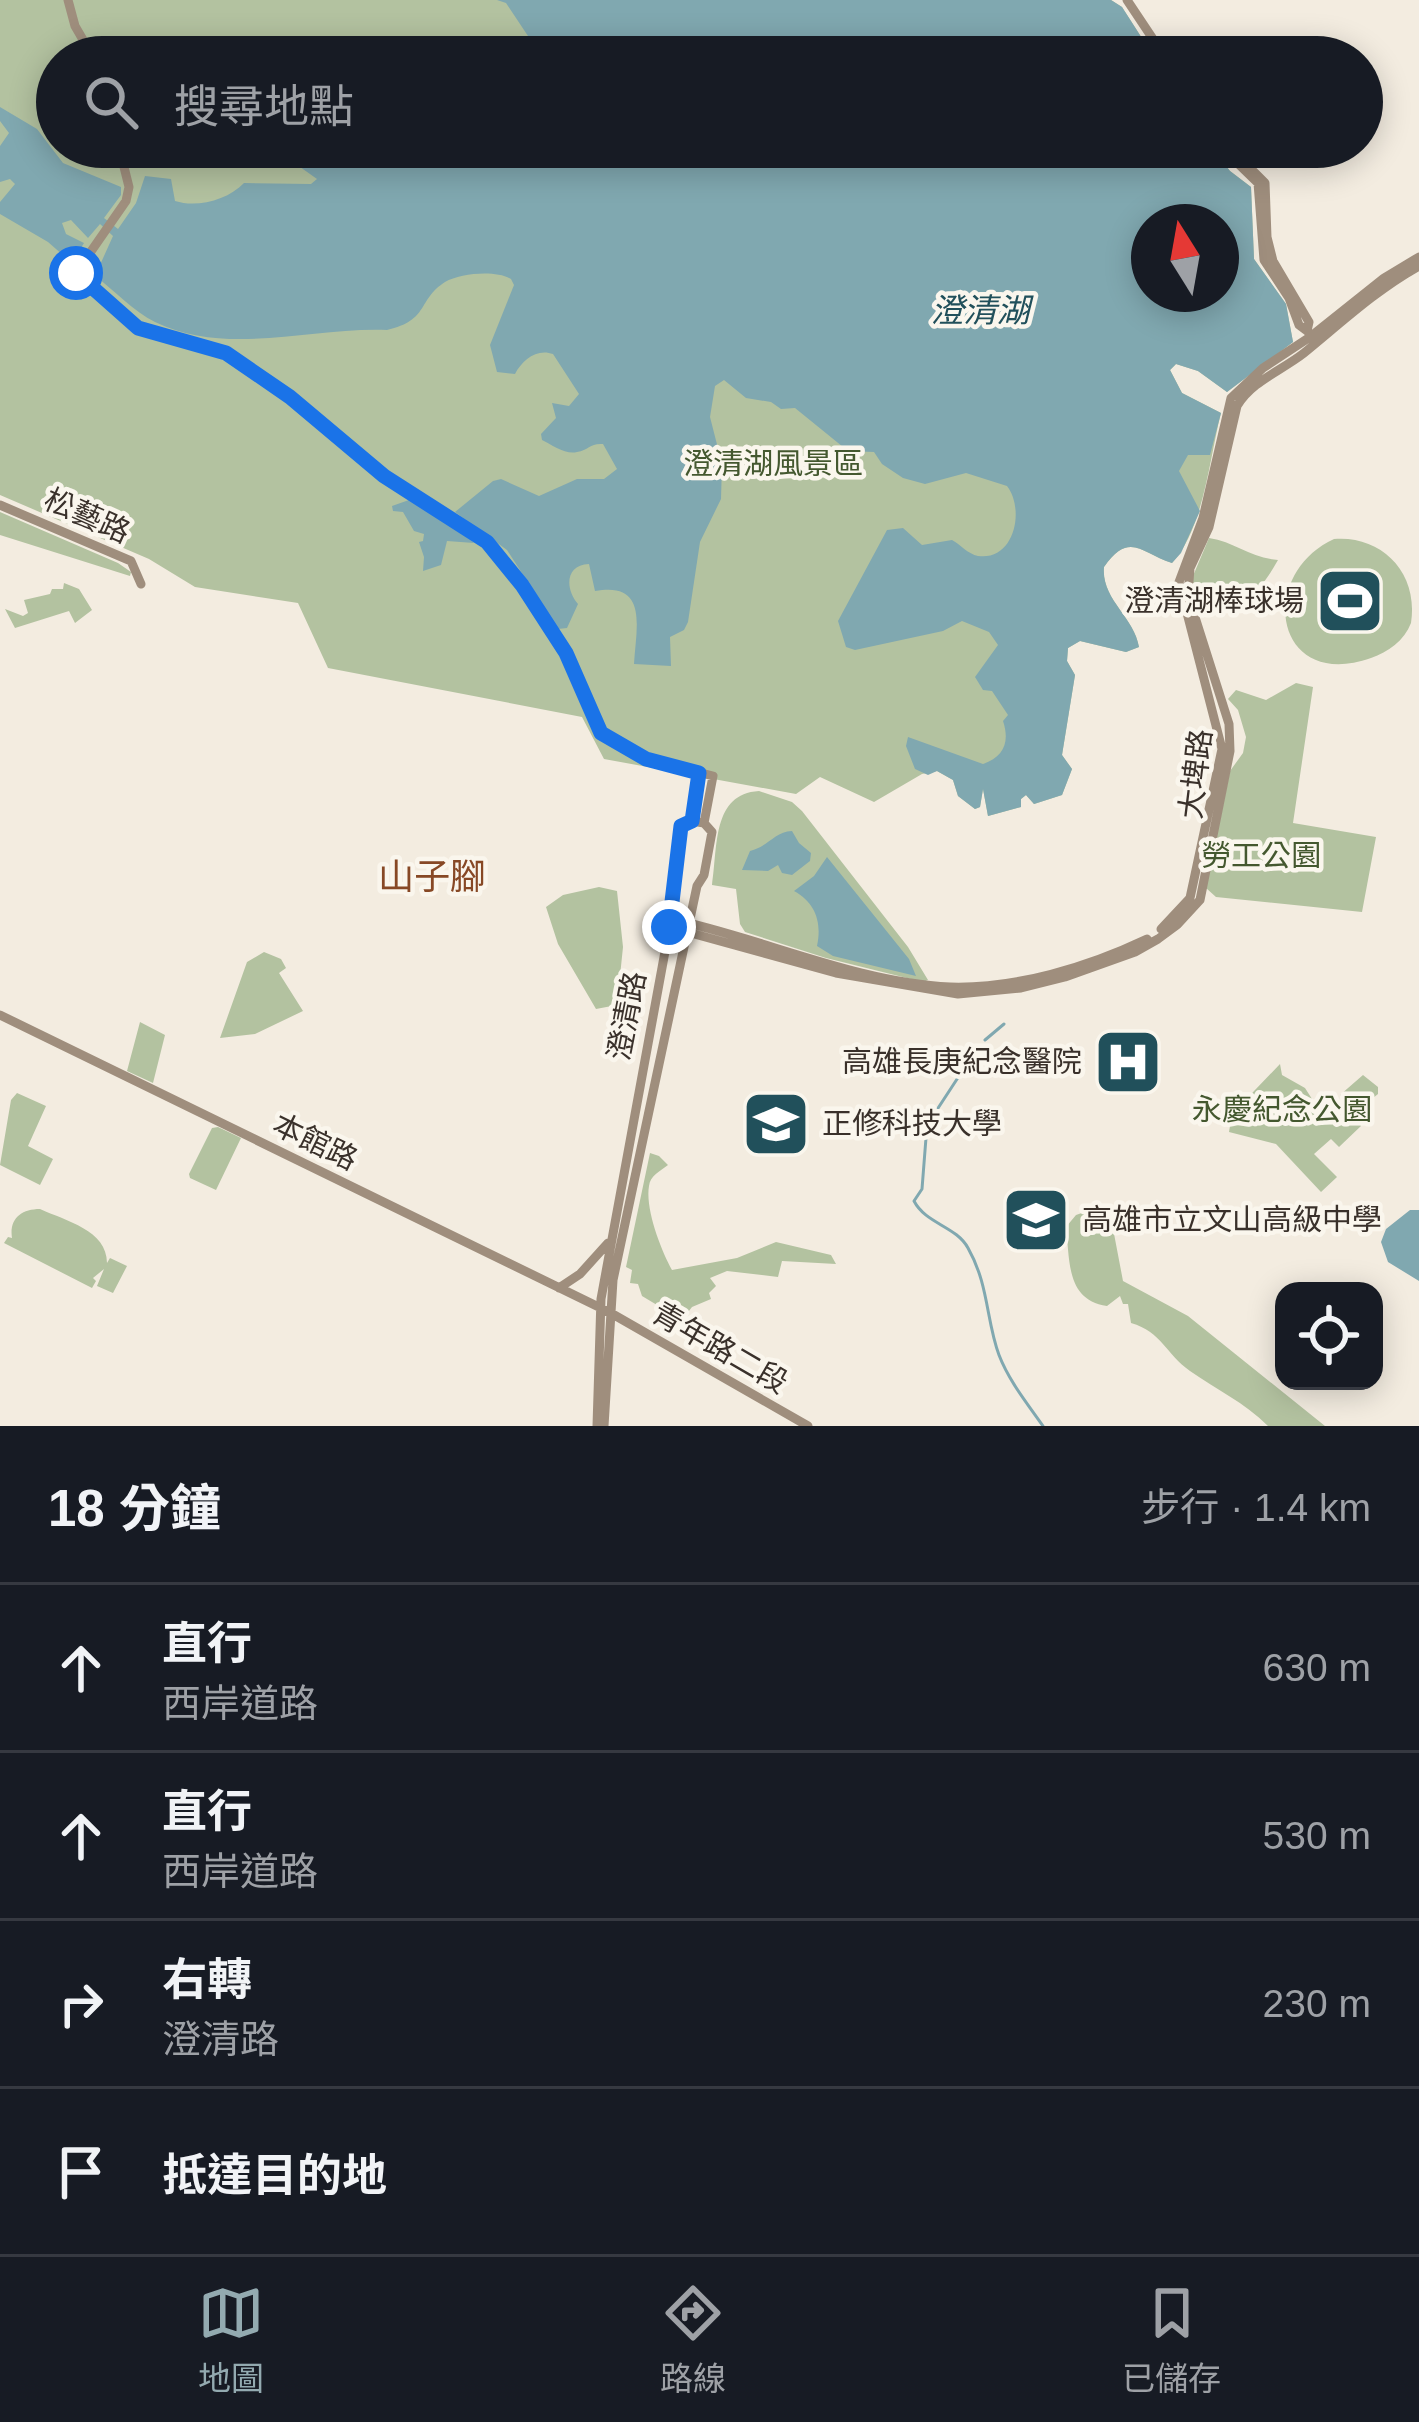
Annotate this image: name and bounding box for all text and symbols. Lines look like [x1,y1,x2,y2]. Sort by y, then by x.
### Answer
search box [36,36,1383,168]
icon: search [78,69,144,135]
text: 搜尋地點 [174,81,354,132]
north arrow [1131,204,1239,312]
route start [49,246,103,300]
water label: 澄清湖 [931,292,1035,329]
park label: 澄清湖風景區 [683,447,863,480]
street label: 松藝路 [39,482,135,549]
sports icon: 澄清湖棒球場 [1315,566,1385,636]
place label: 澄清湖棒球場 [1124,584,1304,617]
street label: 大埤路 [1174,727,1217,821]
park label: 勞工公園 [1201,839,1321,872]
district label: 山子腳 [378,856,486,897]
route end [642,900,696,954]
street label: 澄清路 [602,969,651,1063]
hospital icon: 高雄長庚紀念醫院 [1093,1027,1163,1097]
place label: 高雄長庚紀念醫院 [842,1045,1082,1078]
school or university icon: 正修科技大學 [741,1089,811,1159]
park label: 永慶紀念公園 [1192,1093,1372,1126]
street label: 本館路 [268,1107,363,1176]
place label: 正修科技大學 [822,1107,1002,1140]
school or university icon: 高雄市立文山高級中學 [1001,1185,1071,1255]
place label: 高雄市立文山高級中學 [1082,1203,1382,1236]
map controls [1275,1282,1383,1390]
button: locate [1275,1282,1383,1390]
street label: 青年路二段 [647,1296,793,1399]
text: 18 分鐘 [48,1480,221,1537]
text: 步行 · 1.4 km [1141,1486,1371,1529]
text: 直行 [162,1618,252,1669]
icon: ahead [48,1635,114,1701]
text: 630 m [1263,1646,1371,1689]
text: 西岸道路 [162,1682,318,1725]
text: 直行 [162,1786,252,1837]
icon: ahead [48,1803,114,1869]
text: 530 m [1263,1814,1371,1857]
text: 西岸道路 [162,1850,318,1893]
text: 右轉 [162,1954,252,2005]
icon: right [48,1971,114,2037]
text: 230 m [1263,1982,1371,2025]
text: 澄清路 [162,2018,279,2061]
icon: arrive [48,2139,114,2205]
text: 抵達目的地 [162,2150,387,2201]
tab: 地圖 [198,2280,264,2400]
tab: 路線 [660,2280,726,2400]
tab: 已儲存 [1122,2280,1221,2400]

